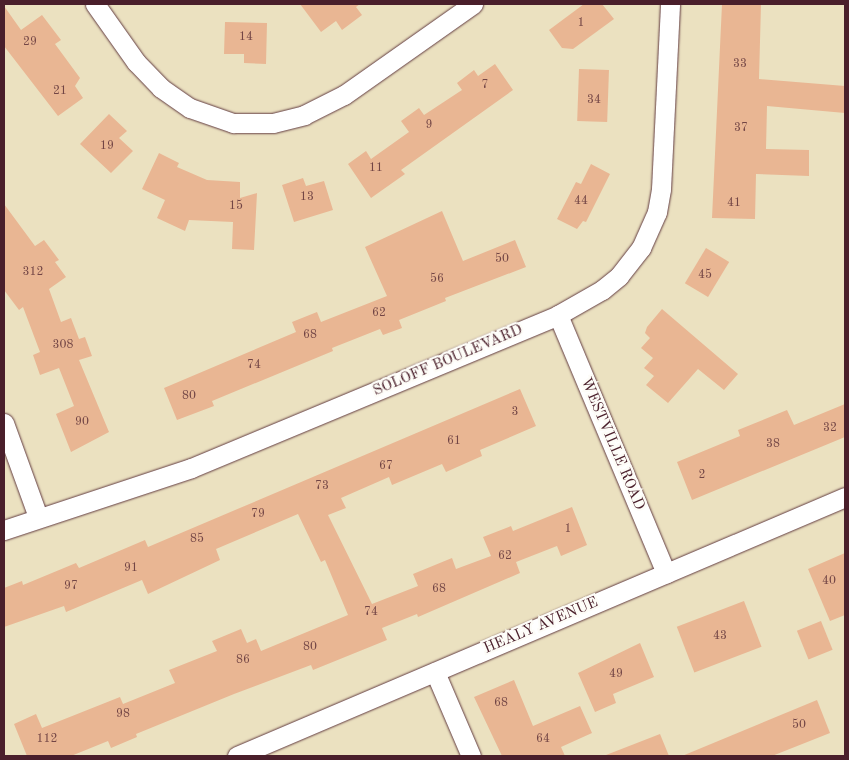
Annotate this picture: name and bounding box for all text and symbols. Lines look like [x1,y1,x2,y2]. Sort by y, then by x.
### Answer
house number: 1 [578,17,584,31]
house number: 14 [239,31,253,45]
house number: 29 [23,36,37,50]
house number: 33 [733,58,747,72]
house number: 7 [482,79,488,93]
house number: 21 [53,85,67,99]
house number: 34 [587,94,601,108]
house number: 9 [426,119,432,133]
house number: 37 [734,122,748,136]
house number: 19 [100,140,114,154]
house number: 11 [369,162,383,176]
house number: 13 [300,191,314,205]
house number: 44 [574,195,588,209]
house number: 41 [727,197,741,211]
house number: 15 [229,200,243,214]
house number: 50 [495,253,509,267]
house number: 312 [23,266,43,280]
house number: 45 [698,269,712,283]
house number: 56 [430,273,444,287]
house number: 62 [372,307,386,321]
street label: SOLOFF BOULEVARD [371,321,525,401]
house number: 68 [303,329,317,343]
house number: 308 [53,339,73,353]
house number: 74 [247,359,261,373]
street label: WESTVILLE ROAD [576,375,648,513]
house number: 80 [182,390,196,404]
house number: 3 [512,406,518,420]
house number: 90 [75,416,89,430]
house number: 32 [823,422,837,436]
house number: 61 [447,435,461,449]
house number: 38 [766,438,780,452]
house number: 67 [379,460,393,474]
house number: 2 [699,469,705,483]
house number: 73 [315,480,329,494]
house number: 79 [251,508,265,522]
house number: 1 [565,523,571,537]
house number: 85 [190,533,204,547]
house number: 62 [498,550,512,564]
house number: 91 [124,562,138,576]
house number: 40 [822,575,836,589]
house number: 97 [64,580,78,594]
house number: 68 [432,583,446,597]
street label: HEALY AVENUE [481,594,601,658]
house number: 74 [364,606,378,620]
house number: 43 [713,630,727,644]
house number: 80 [303,641,317,655]
house number: 86 [236,654,250,668]
house number: 49 [609,668,623,682]
house number: 68 [494,697,508,711]
house number: 98 [116,708,130,722]
house number: 50 [792,719,806,733]
house number: 112 [37,733,57,747]
house number: 64 [536,733,550,747]

